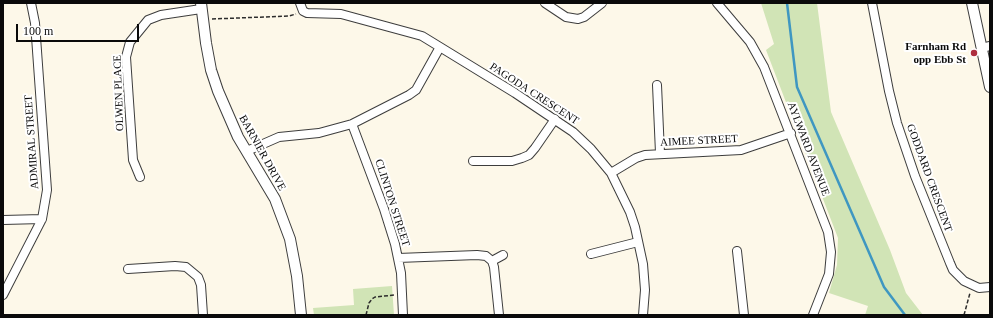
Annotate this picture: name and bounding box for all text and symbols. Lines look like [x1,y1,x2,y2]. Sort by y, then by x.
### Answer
scale bar [18,16,141,42]
text: 100 m [23,24,53,38]
place label: Farnham Rd opp Ebb St [905,40,966,66]
marker: Farnham Rd opp Ebb St [969,48,979,58]
street label: OLWEN PLACE [111,55,127,131]
street label: PAGODA CRESCENT [487,60,581,128]
street label: ADMIRAL STREET [22,94,42,190]
street label: AYLWARD AVENUE [784,100,832,198]
street label: BARNIER DRIVE [236,113,288,193]
street label: GODDARD CRESCENT [903,122,955,234]
street label: AIMEE STREET [660,132,738,150]
street label: CLINTON STREET [372,158,412,248]

